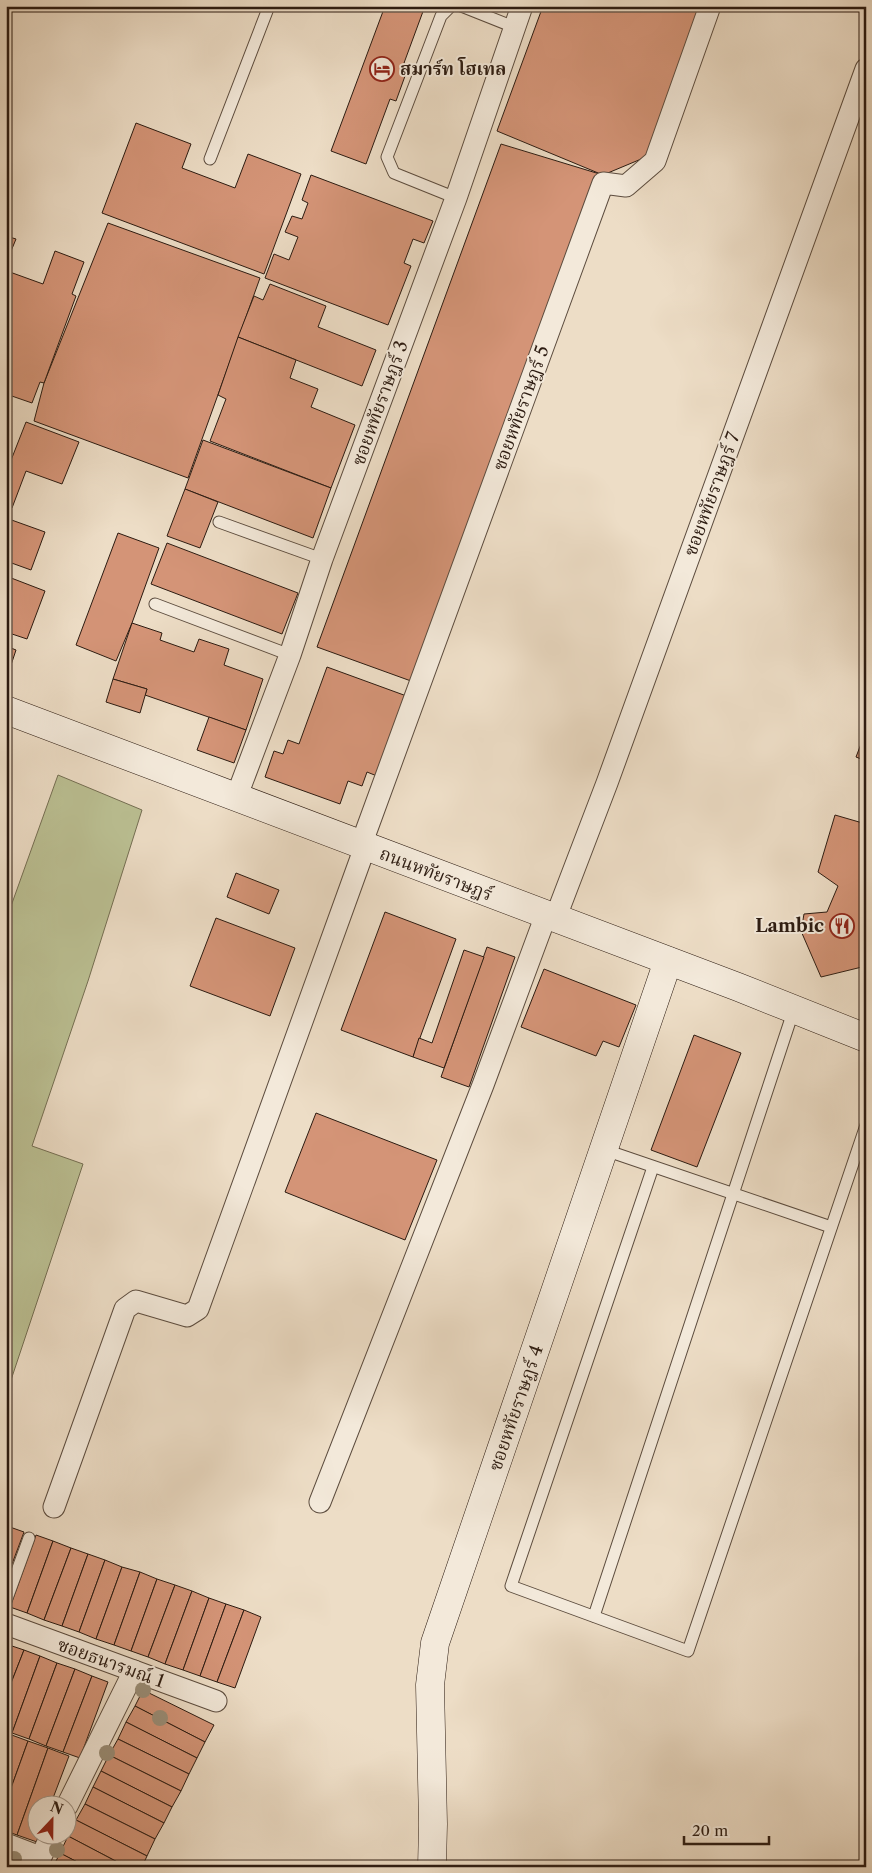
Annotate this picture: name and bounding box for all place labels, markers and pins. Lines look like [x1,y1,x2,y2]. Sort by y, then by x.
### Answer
hotel icon: สมาร์ท โฮเทล [369,56,395,82]
place label: สมาร์ท โฮเทล [400,57,506,80]
restaurant icon: Lambic [829,913,855,939]
place label: Lambic [755,915,824,937]

